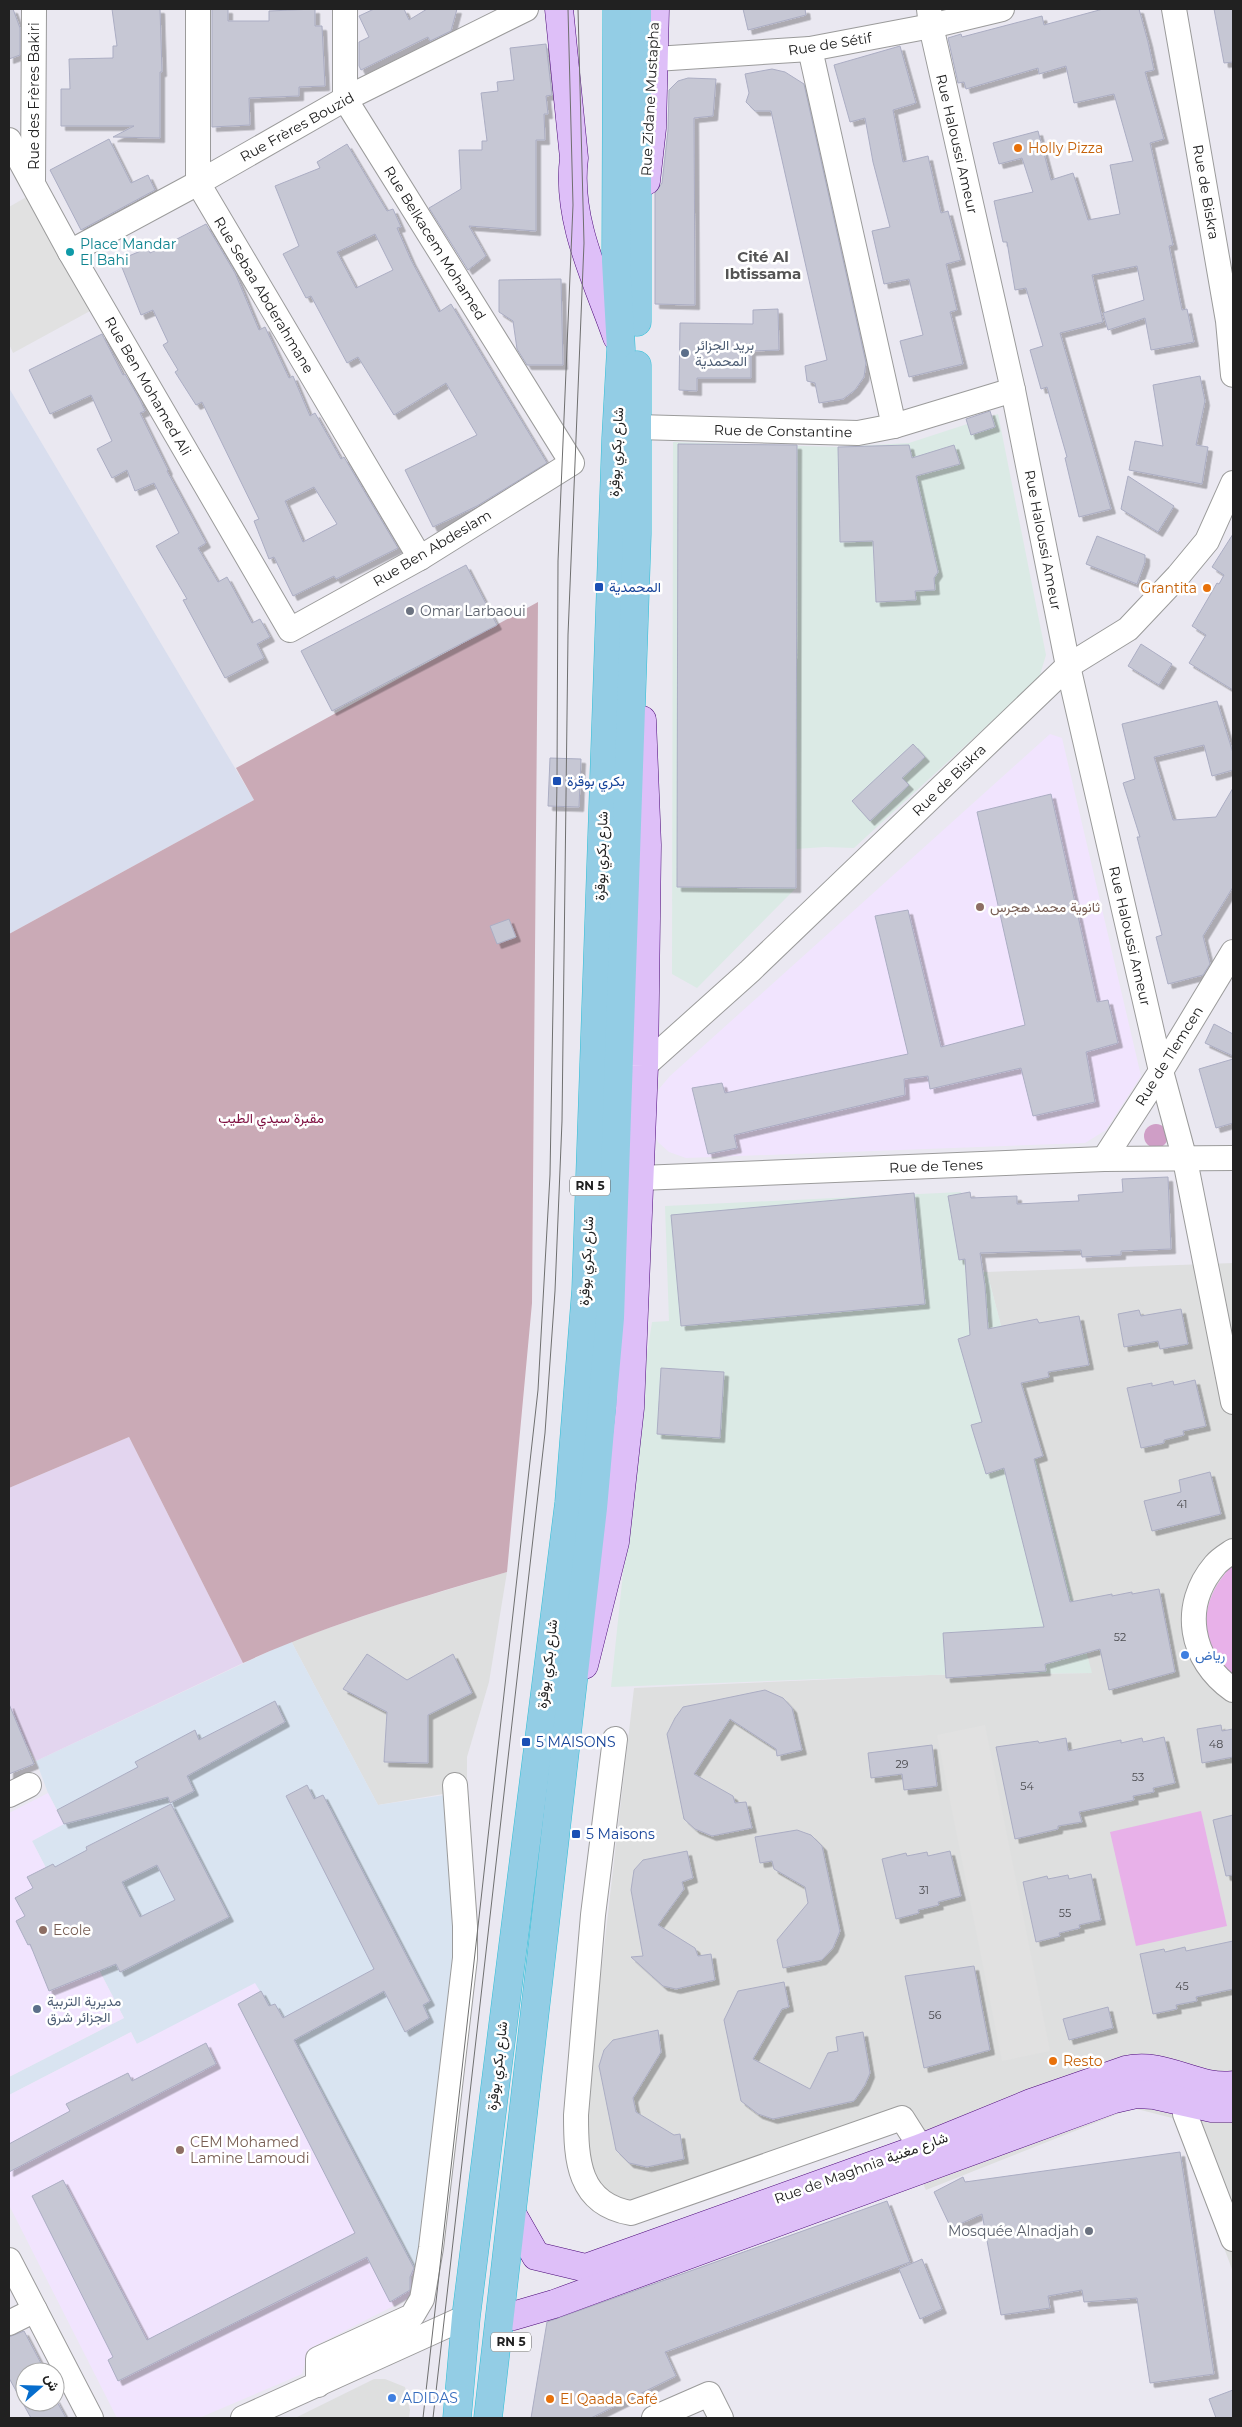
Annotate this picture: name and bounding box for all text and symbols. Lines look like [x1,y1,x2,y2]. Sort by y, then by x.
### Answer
street label: Rue Zidane Mustapha [637,21,663,177]
street label: Rue des Frères Bakiri [25,22,43,170]
street label: Rue de Sétif [787,28,874,60]
street label: Rue Haloussi Ameur [932,72,982,216]
street label: Rue Frères Bouzid [237,88,357,166]
place label: Holly Pizza [1028,139,1103,157]
marker: Holly Pizza [1012,142,1024,154]
street label: Rue de Biskra [1189,143,1223,241]
street label: Rue Belkacem Mohamed [380,163,490,323]
street label: Rue Sebaa Abderahmane [210,213,318,377]
place label: Place Mandar El Bahi [80,235,177,269]
marker: Place Mandar El Bahi [64,246,76,258]
district label: Cité Al Ibtissama [725,247,801,283]
street label: Rue Ben Mohamed Ali [101,313,195,459]
place label: بريد الجزائر المحمدية [694,336,754,370]
marker: بريد الجزائر المحمدية [679,347,691,359]
street label: شارع بكري بوقرة [605,407,630,497]
street label: Rue de Constantine [714,421,852,441]
street label: Rue Haloussi Ameur [1021,468,1066,612]
street label: Rue Ben Abdeslam [370,506,494,590]
place label: المحمدية [609,578,661,596]
place label: Grantita [1140,579,1197,597]
marker: المحمدية [593,581,605,593]
marker: Grantita [1201,582,1213,594]
place label: Omar Larbaoui [420,602,526,620]
marker: Omar Larbaoui [404,605,416,617]
street label: Rue de Biskra [908,740,990,820]
place label: بكري بوقرة [567,772,625,793]
marker: بكري بوقرة [551,775,563,787]
street label: شارع بكري بوقرة [590,811,615,901]
street label: Rue Haloussi Ameur [1105,864,1155,1008]
place label: ثانوية محمد هجرس [990,898,1100,916]
marker: ثانوية محمد هجرس [974,901,986,913]
street label: Rue de Tlemcen [1131,1003,1207,1109]
park label: مقبرة سيدي الطيب [218,1109,324,1130]
street label: Rue de Tenes [889,1155,983,1177]
road number: RN 5 [570,1176,610,1196]
street label: شارع بكري بوقرة [575,1216,600,1306]
house number: 41 [1177,1497,1187,1511]
street label: شارع بكري بوقرة [533,1618,564,1710]
house number: 52 [1114,1630,1126,1644]
place label: رياض [1195,1646,1225,1664]
marker: رياض [1179,1649,1191,1661]
place label: 5 MAISONS [536,1733,616,1751]
marker: 5 MAISONS [520,1736,532,1748]
house number: 48 [1209,1737,1223,1751]
house number: 29 [896,1757,909,1771]
house number: 53 [1132,1770,1144,1784]
house number: 54 [1020,1779,1034,1793]
place label: 5 Maisons [586,1825,655,1843]
marker: 5 Maisons [570,1828,582,1840]
house number: 31 [919,1883,929,1897]
house number: 55 [1059,1906,1071,1920]
place label: Ecole [53,1921,91,1939]
marker: Ecole [37,1924,49,1936]
house number: 45 [1175,1979,1189,1993]
place label: مديرية التربية الجزائر شرق [47,1992,121,2026]
marker: مديرية التربية الجزائر شرق [31,2003,43,2015]
house number: 56 [929,2008,942,2022]
street label: شارع بكري بوقرة [483,2020,514,2112]
place label: Resto [1063,2052,1103,2070]
marker: Resto [1047,2055,1059,2067]
street label: Rue de Maghnia شارع مغنية [772,2128,951,2210]
place label: CEM Mohamed Lamine Lamoudi [190,2133,310,2167]
marker: CEM Mohamed Lamine Lamoudi [174,2144,186,2156]
place label: Mosquée Alnadjah [948,2222,1079,2240]
marker: Mosquée Alnadjah [1083,2225,1095,2237]
road number: RN 5 [491,2332,531,2352]
north arrow [15,2362,65,2412]
text: ش [41,2372,64,2394]
place label: ADIDAS [402,2389,458,2407]
place label: El Qaada Café [560,2390,658,2408]
marker: ADIDAS [386,2392,398,2404]
marker: El Qaada Café [544,2393,556,2405]

